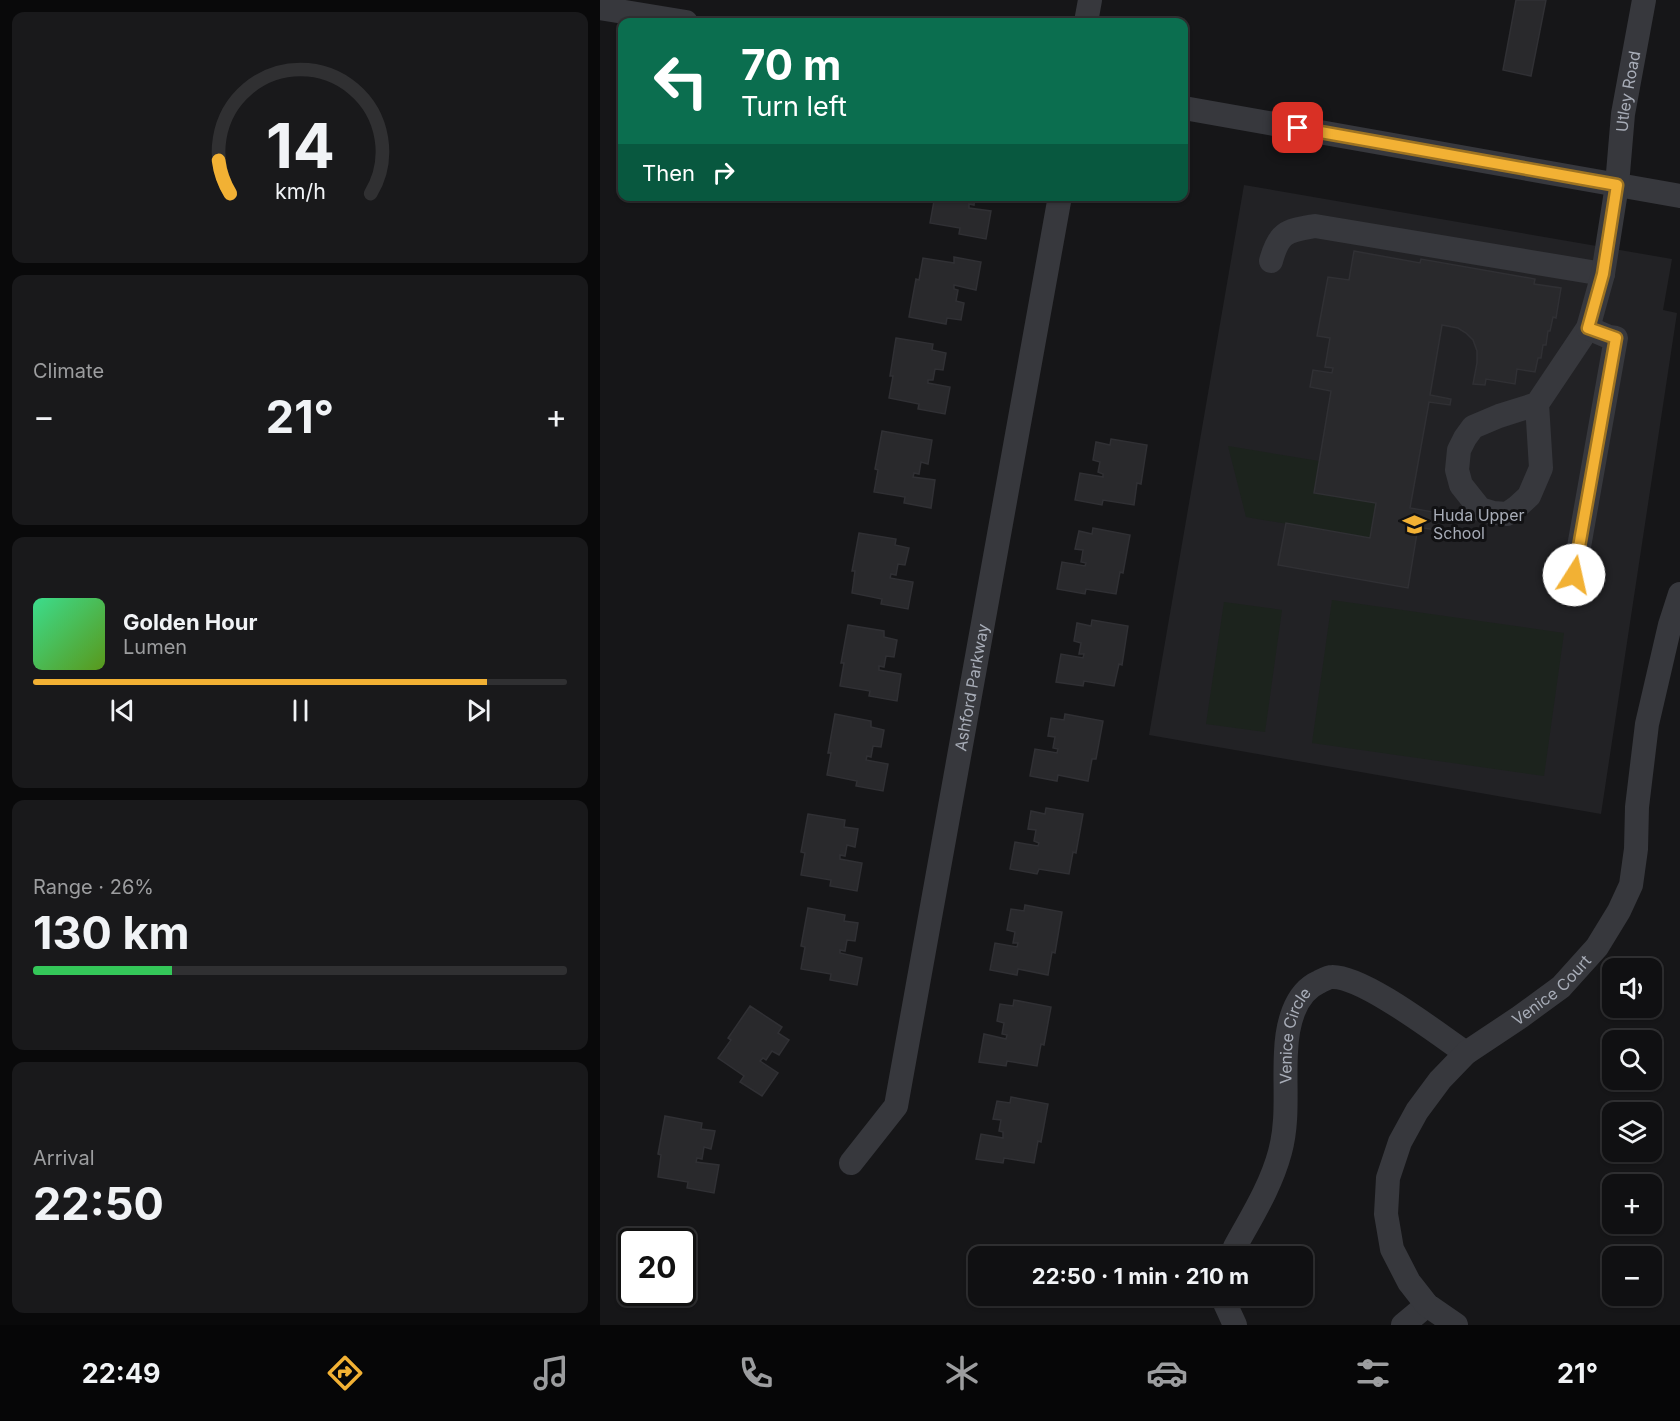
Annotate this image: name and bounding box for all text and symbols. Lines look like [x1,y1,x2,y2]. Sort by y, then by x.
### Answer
text: 70 m [741,39,841,90]
icon: left [642,42,720,120]
street label: Utley Road [1612,49,1644,133]
text: Turn left [741,90,847,123]
pin [1272,102,1323,153]
text: 14 [265,108,335,183]
icon: arrive [1281,111,1314,144]
icon: right [707,156,740,189]
text: Then [642,160,695,186]
text: km/h [275,179,325,205]
text: Climate [33,359,104,383]
text: 21° [266,389,334,444]
text: − [33,396,55,436]
text: + [545,396,567,436]
place label: Huda Upper School [1433,505,1524,543]
school or university icon: Huda Upper School [1402,511,1428,537]
position arrow [1542,543,1606,607]
text: Golden Hour [123,609,257,635]
street label: Ashford Parkway [950,622,993,753]
text: Lumen [123,635,187,659]
icon: previous [106,694,139,727]
icon: pause [284,694,317,727]
icon: next [462,694,495,727]
text: Range · 26% [33,875,154,899]
text: 130 km [33,905,190,960]
street label: Venice Court [1508,951,1595,1029]
map controls [1602,958,1662,1306]
button: sound [1602,958,1662,1018]
street label: Venice Circle [1275,983,1315,1084]
button: search [1602,1030,1662,1090]
button: layers [1602,1102,1662,1162]
text: Arrival [33,1146,95,1170]
button: + [1602,1174,1662,1234]
text: 22:50 [33,1176,164,1231]
speed limit sign: 20 [618,1228,696,1306]
button: − [1602,1246,1662,1306]
text: 22:50 · 1 min · 210 m [1032,1263,1249,1289]
icon: directions [324,1352,366,1394]
icon: music [530,1352,572,1394]
icon: phone [735,1352,777,1394]
icon: climate [941,1352,983,1394]
icon: car [1146,1352,1188,1394]
icon: filters [1352,1352,1394,1394]
text: 22:49 [82,1357,161,1390]
text: 21° [1557,1357,1598,1390]

